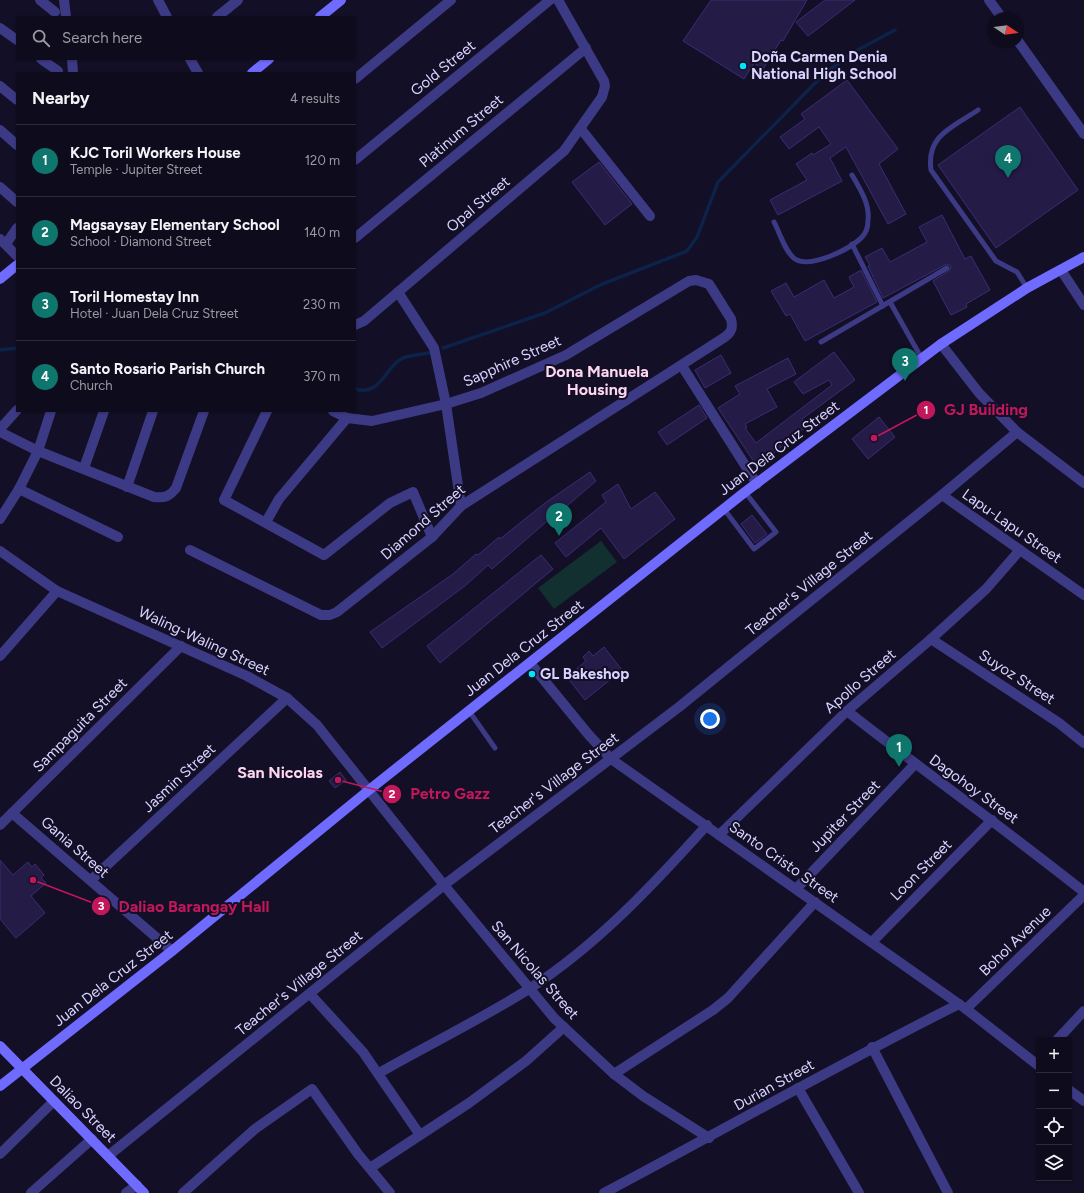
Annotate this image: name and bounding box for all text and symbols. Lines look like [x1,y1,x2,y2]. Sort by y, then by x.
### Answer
north arrow [988,12,1024,48]
search box [16,16,356,60]
icon: search [30,27,52,49]
text: Search here [62,29,142,47]
street label: Gold Street [407,36,479,100]
place label: Doña Carmen Denia National High School [751,48,896,83]
marker: Doña Carmen Denia National High School [738,61,748,71]
text: Nearby [32,88,90,108]
street label: Platinum Street [415,90,507,171]
text: 4 results [290,91,340,106]
text: KJC Toril Workers House [70,144,241,162]
pin: 4 [995,145,1021,178]
text: 1 [42,153,48,168]
text: 120 m [305,153,340,168]
text: Temple · Jupiter Street [70,162,203,177]
street label: Opal Street [443,172,514,236]
text: Magsaysay Elementary School [70,216,280,234]
text: 2 [41,225,49,240]
text: 140 m [304,225,340,240]
text: School · Diamond Street [70,234,212,249]
text: Toril Homestay Inn [70,288,199,306]
text: 3 [41,297,49,312]
text: 230 m [303,297,340,312]
text: Hotel · Juan Dela Cruz Street [70,306,239,321]
street label: Sapphire Street [460,331,564,391]
pin: 3 [892,348,918,381]
text: Santo Rosario Parish Church [70,360,265,378]
district label: Dona Manuela Housing [545,362,649,399]
text: 4 [41,369,49,384]
text: 370 m [303,369,340,384]
text: Church [70,378,113,393]
callout: GJ Building [916,396,1036,424]
street label: Juan Dela Cruz Street [715,397,843,499]
text: GJ Building [944,400,1028,419]
text: 1 [923,403,929,417]
street label: Diamond Street [377,480,469,563]
street label: Lapu-Lapu Street [959,485,1065,567]
pin: 2 [546,503,572,536]
street label: Teacher's Village Street [742,526,876,640]
street label: Juan Dela Cruz Street [461,596,587,700]
street label: Waling-Waling Street [136,603,273,679]
street label: Apollo Street [821,645,900,717]
street label: Suyoz Street [976,646,1059,708]
place label: GL Bakeshop [540,665,629,683]
marker: GL Bakeshop [527,669,537,679]
street label: Sampaguita Street [29,674,131,776]
your location [700,709,720,729]
street label: Teacher's Village Street [486,728,623,838]
pin: 1 [886,734,912,767]
street label: Jasmin Street [139,740,219,816]
street label: Dagohoy Street [926,751,1022,828]
district label: San Nicolas [237,763,323,782]
street label: Jupiter Street [806,776,884,856]
callout: Petro Gazz [382,780,498,808]
text: Petro Gazz [410,784,490,803]
text: 2 [389,787,396,801]
street label: Gania Street [37,813,113,882]
street label: Santo Cristo Street [726,817,843,907]
street label: Loon Street [887,835,956,904]
callout: Daliao Barangay Hall [91,892,278,920]
text: Daliao Barangay Hall [119,897,269,916]
text: 3 [98,899,105,913]
street label: Bohol Avenue [975,902,1055,980]
street label: San Nicolas Street [487,917,583,1023]
street label: Juan Dela Cruz Street [50,926,176,1030]
street label: Teacher's Village Street [232,926,366,1040]
map controls [1036,1037,1072,1181]
button: + [1036,1037,1072,1073]
street label: Durian Street [731,1055,818,1114]
street label: Daliao Street [46,1072,120,1146]
button: − [1036,1073,1072,1109]
button: locate [1036,1109,1072,1145]
button: layers [1036,1145,1072,1181]

